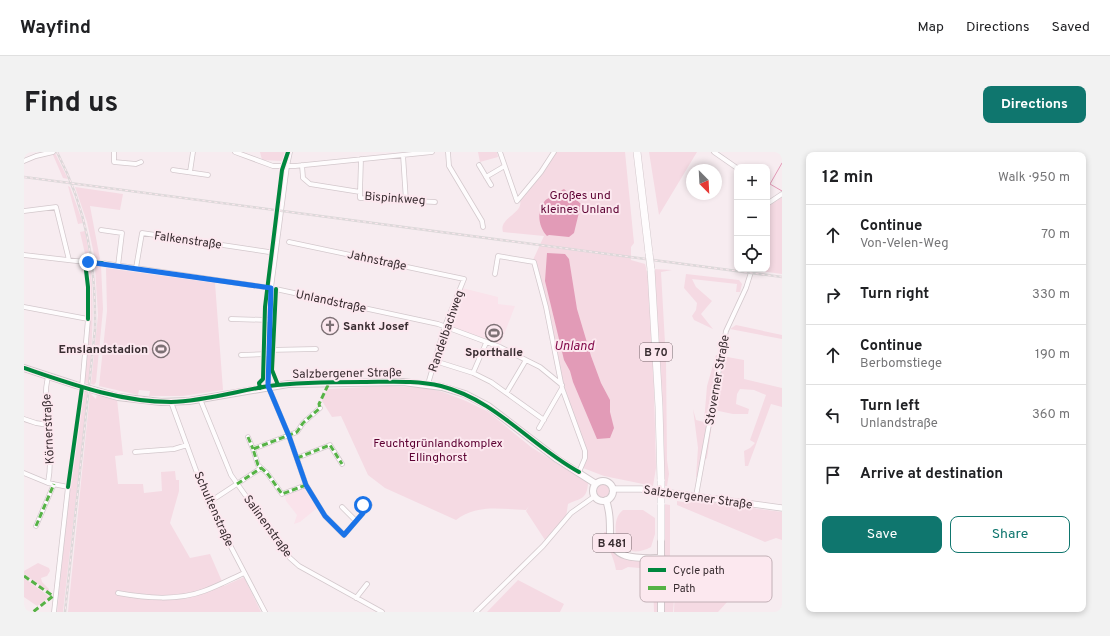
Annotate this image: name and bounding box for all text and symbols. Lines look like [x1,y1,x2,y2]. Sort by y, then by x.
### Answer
text: Wayfind [20,16,91,40]
text: Map [918,19,944,36]
text: Directions [966,19,1030,36]
text: Saved [1052,19,1090,36]
text: Find us [24,86,118,122]
button: Directions [983,86,1086,123]
north arrow [686,164,722,200]
map controls [734,164,770,272]
button: + [734,164,770,200]
text: 12 min [822,167,873,189]
text: Walk · 950 m [998,170,1070,186]
park label: Großes und kleines Unland [540,188,620,218]
street label: Bispinkweg [364,189,426,209]
button: − [734,200,770,236]
text: Continue [860,217,922,236]
icon: ahead [822,224,844,246]
text: 70 m [1041,227,1070,243]
street label: Falkenstraße [153,228,223,254]
button: locate [734,236,770,272]
text: Von-Velen-Weg [860,236,949,252]
street label: Jahnstraße [346,247,408,275]
route end [79,253,97,271]
icon: right [822,284,844,306]
text: Turn right [860,285,929,304]
street label: Unlandstraße [294,287,368,317]
text: 330 m [1032,287,1070,303]
street label: Randelbachweg [425,288,468,374]
church icon: Sankt Josef [320,316,340,336]
place label: Sankt Josef [343,319,409,335]
sports icon: Sporthalle [484,323,504,343]
street label: Stoverner Straße [702,334,734,427]
text: Continue [860,337,922,356]
sports icon: Emslandstadion [151,339,171,359]
water label: Unland [554,339,595,355]
place label: Emslandstadion [59,342,148,358]
road number: B 70 [640,343,672,361]
icon: ahead [822,344,844,366]
place label: Sporthalle [465,345,523,361]
text: 190 m [1035,347,1070,363]
text: Berbomstiege [860,356,942,372]
street label: Salzbergener Straße [292,365,402,383]
street label: Körnerstraße [39,393,59,465]
text: Turn left [860,397,920,416]
icon: left [822,404,844,426]
text: 360 m [1032,407,1070,423]
text: Unlandstraße [860,416,938,432]
park label: Feuchtgrünlandkomplex Ellinghorst [373,436,503,466]
icon: arrive [822,464,844,486]
text: Arrive at destination [860,465,1003,484]
street label: Schultenstraße [189,469,237,550]
street label: Salzbergener Straße [642,482,753,514]
street label: Salinenstraße [239,492,295,561]
route start [354,496,372,514]
button: Save [822,516,942,553]
button: Share [950,516,1070,553]
road number: B 481 [593,534,631,552]
legend [640,556,772,602]
text: Cycle path [673,564,725,578]
text: Path [673,582,695,596]

